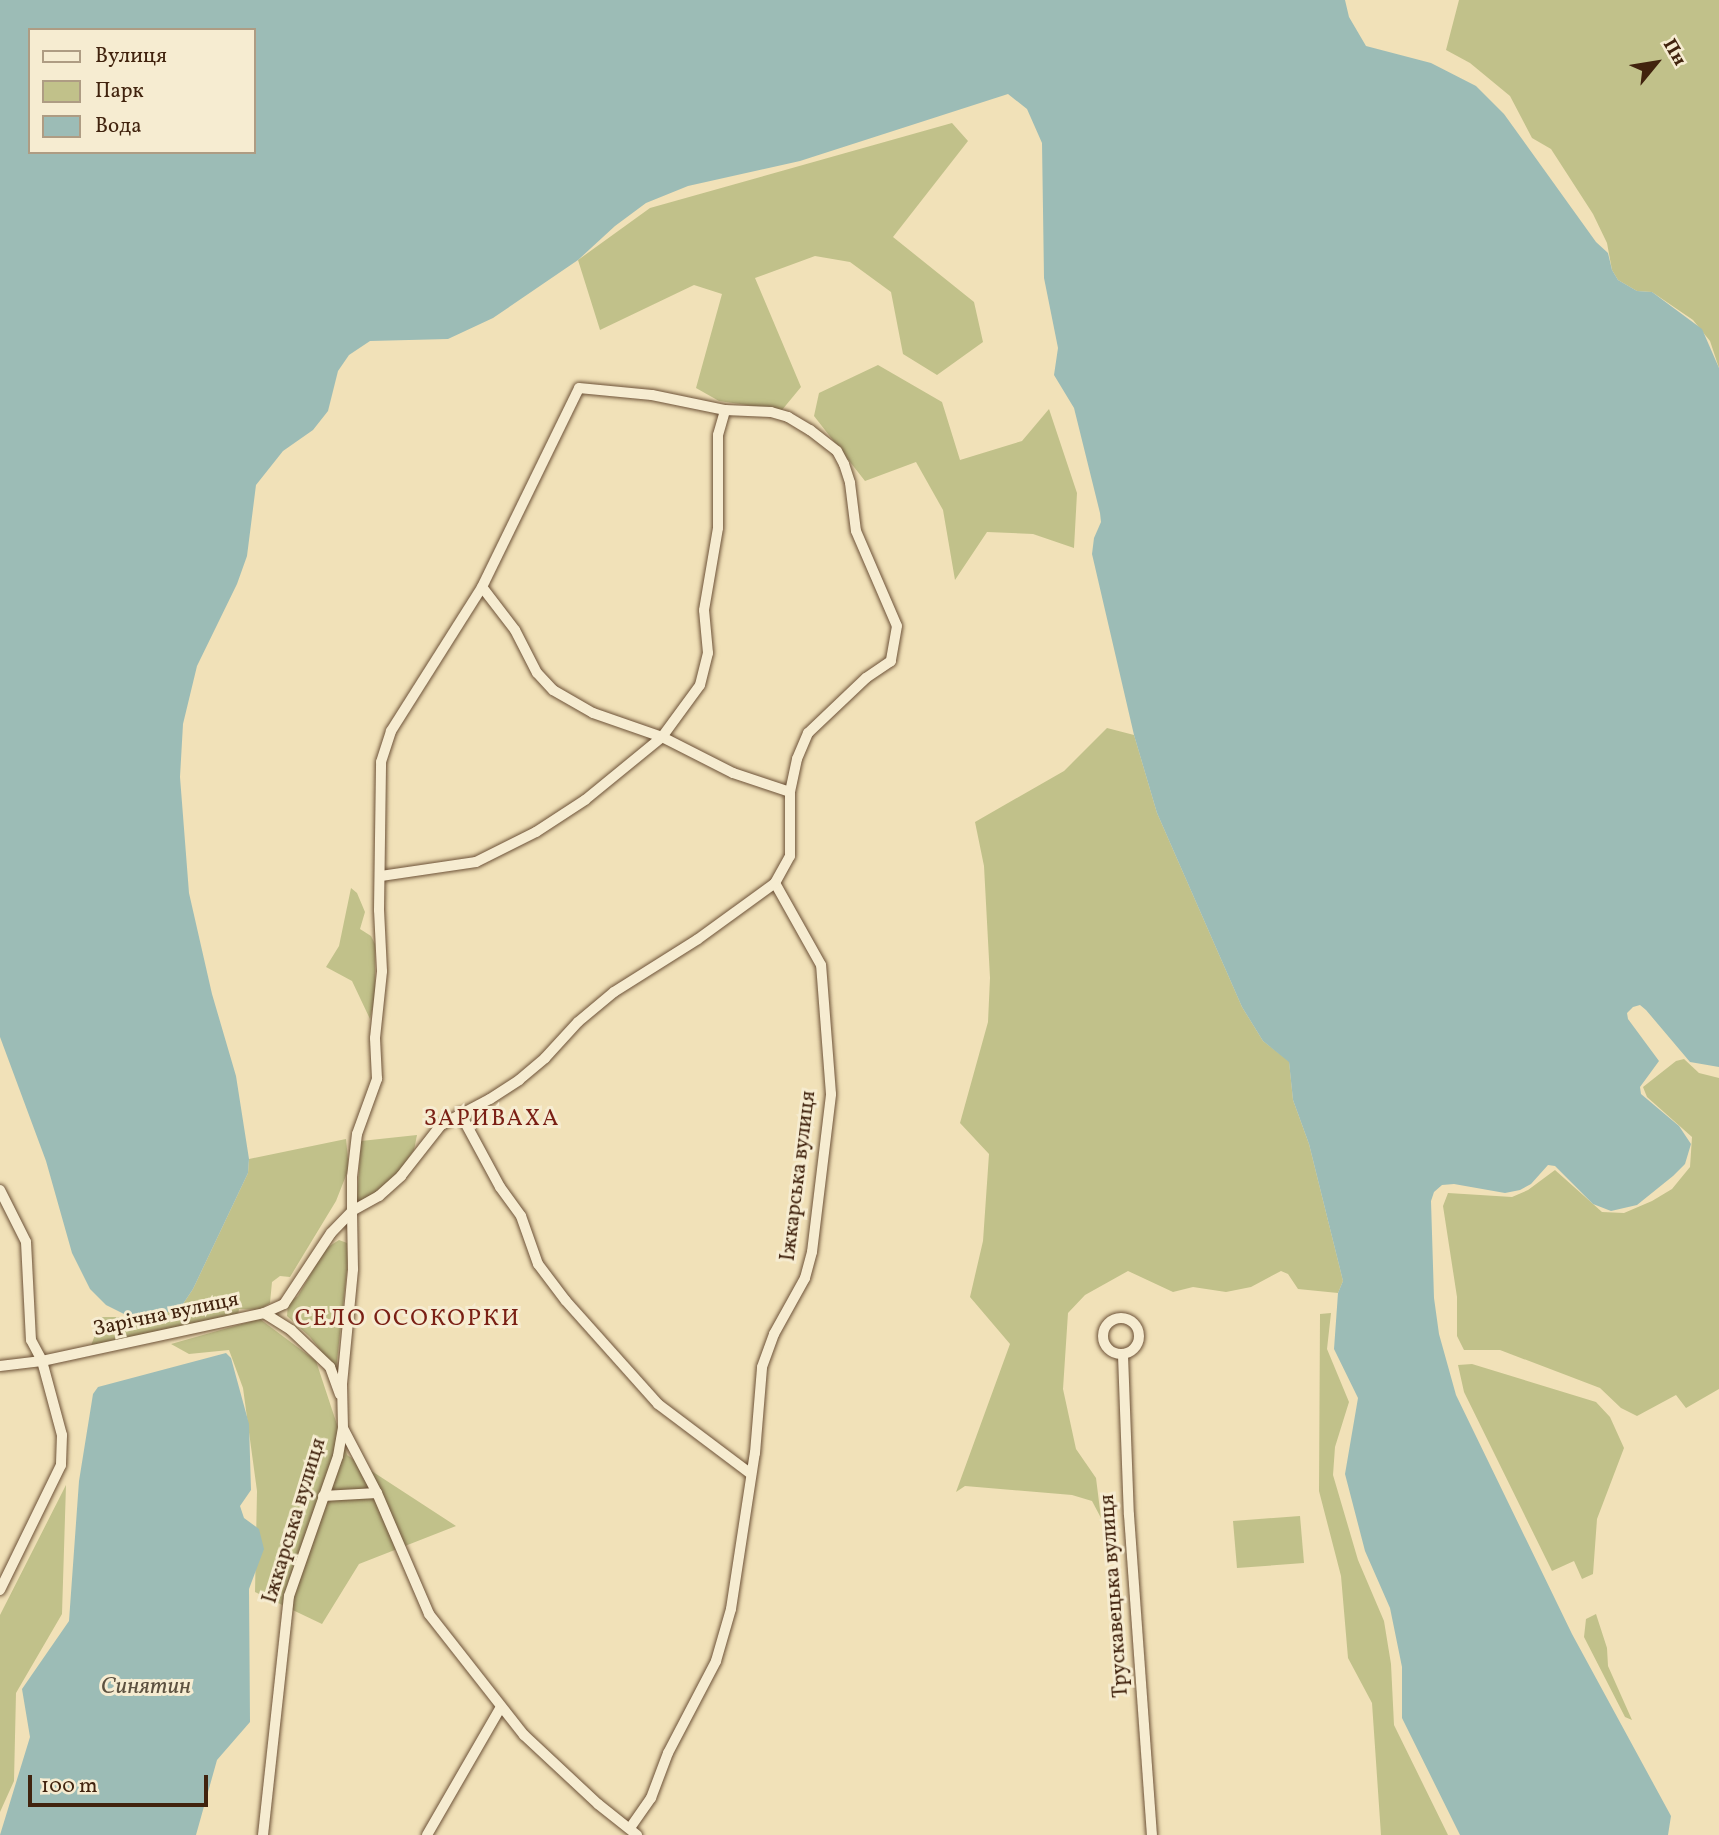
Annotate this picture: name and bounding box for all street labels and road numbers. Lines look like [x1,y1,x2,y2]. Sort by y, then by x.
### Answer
street label: Іжкарська вулиця [776,1089,822,1263]
street label: Зарічна вулиця [91,1287,241,1343]
street label: Іжкарська вулиця [258,1435,332,1607]
street label: Трускавецька вулиця [1095,1493,1135,1699]

